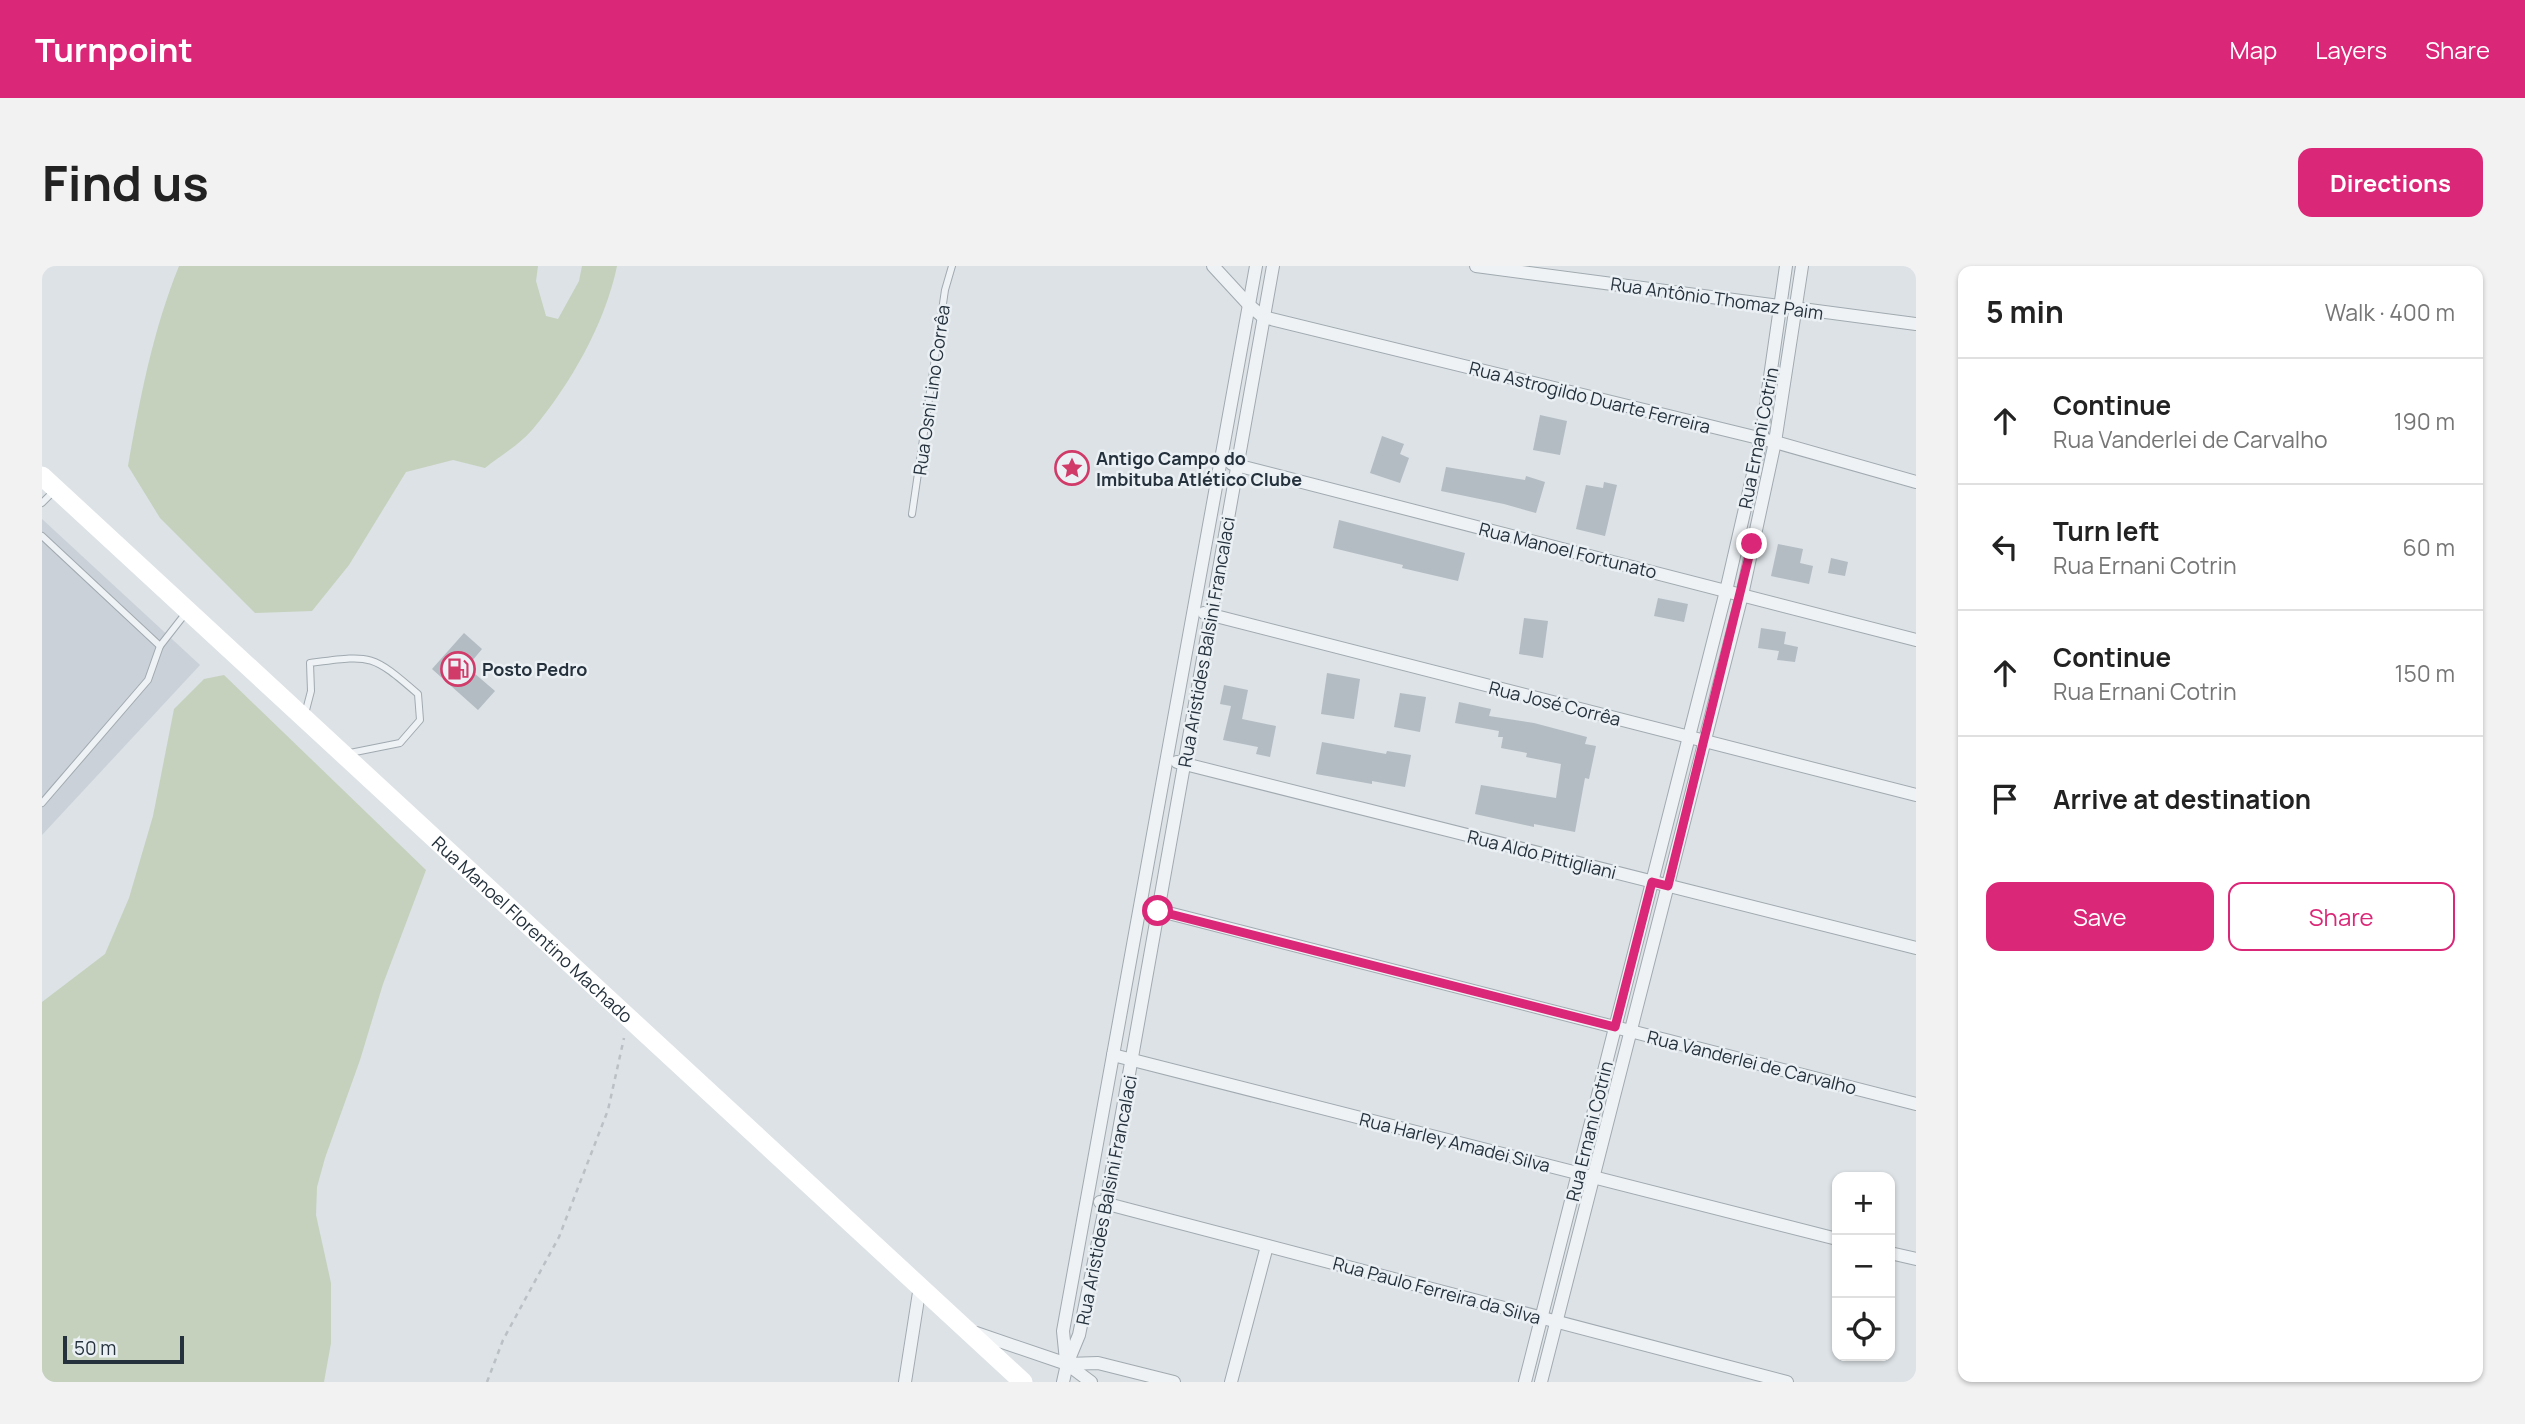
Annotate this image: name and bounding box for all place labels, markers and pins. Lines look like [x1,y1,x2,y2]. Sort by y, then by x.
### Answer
place label: Antigo Campo do Imbituba Atlético Clube [1096,446,1302,491]
place icon: Antigo Campo do Imbituba Atlético Clube [1053,449,1091,487]
fuel station icon: Posto Pedro [439,650,477,688]
place label: Posto Pedro [482,657,587,681]

